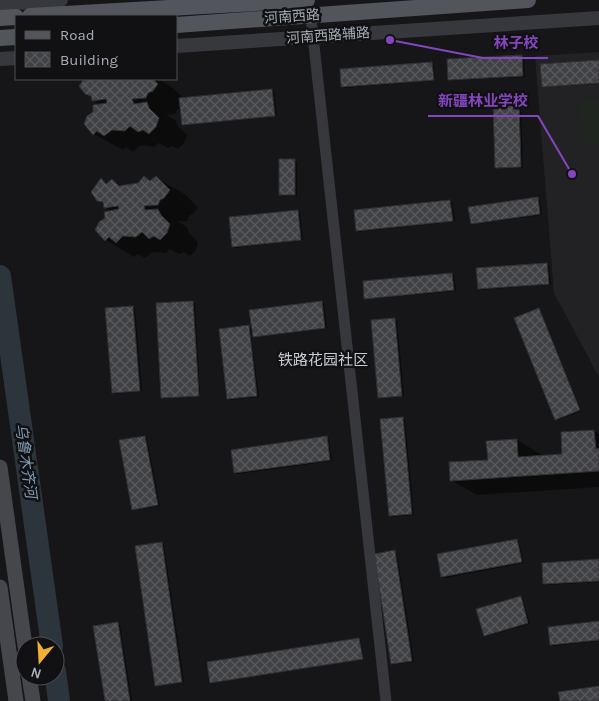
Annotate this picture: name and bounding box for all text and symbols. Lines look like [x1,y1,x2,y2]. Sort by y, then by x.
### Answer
street label: 河南西路 [264,6,321,27]
legend [15,15,178,80]
street label: 河南西路辅路 [286,24,371,47]
text: Road [60,26,95,44]
callout: 林子校 [483,28,548,58]
text: 林子校 [493,34,539,52]
text: Building [60,51,118,69]
callout: 新疆林业学校 [428,86,538,116]
text: 新疆林业学校 [438,92,528,110]
district label: 铁路花园社区 [278,351,368,369]
water label: 乌鲁木齐河 [12,423,41,502]
north arrow [15,636,65,686]
text: N [29,663,44,683]

